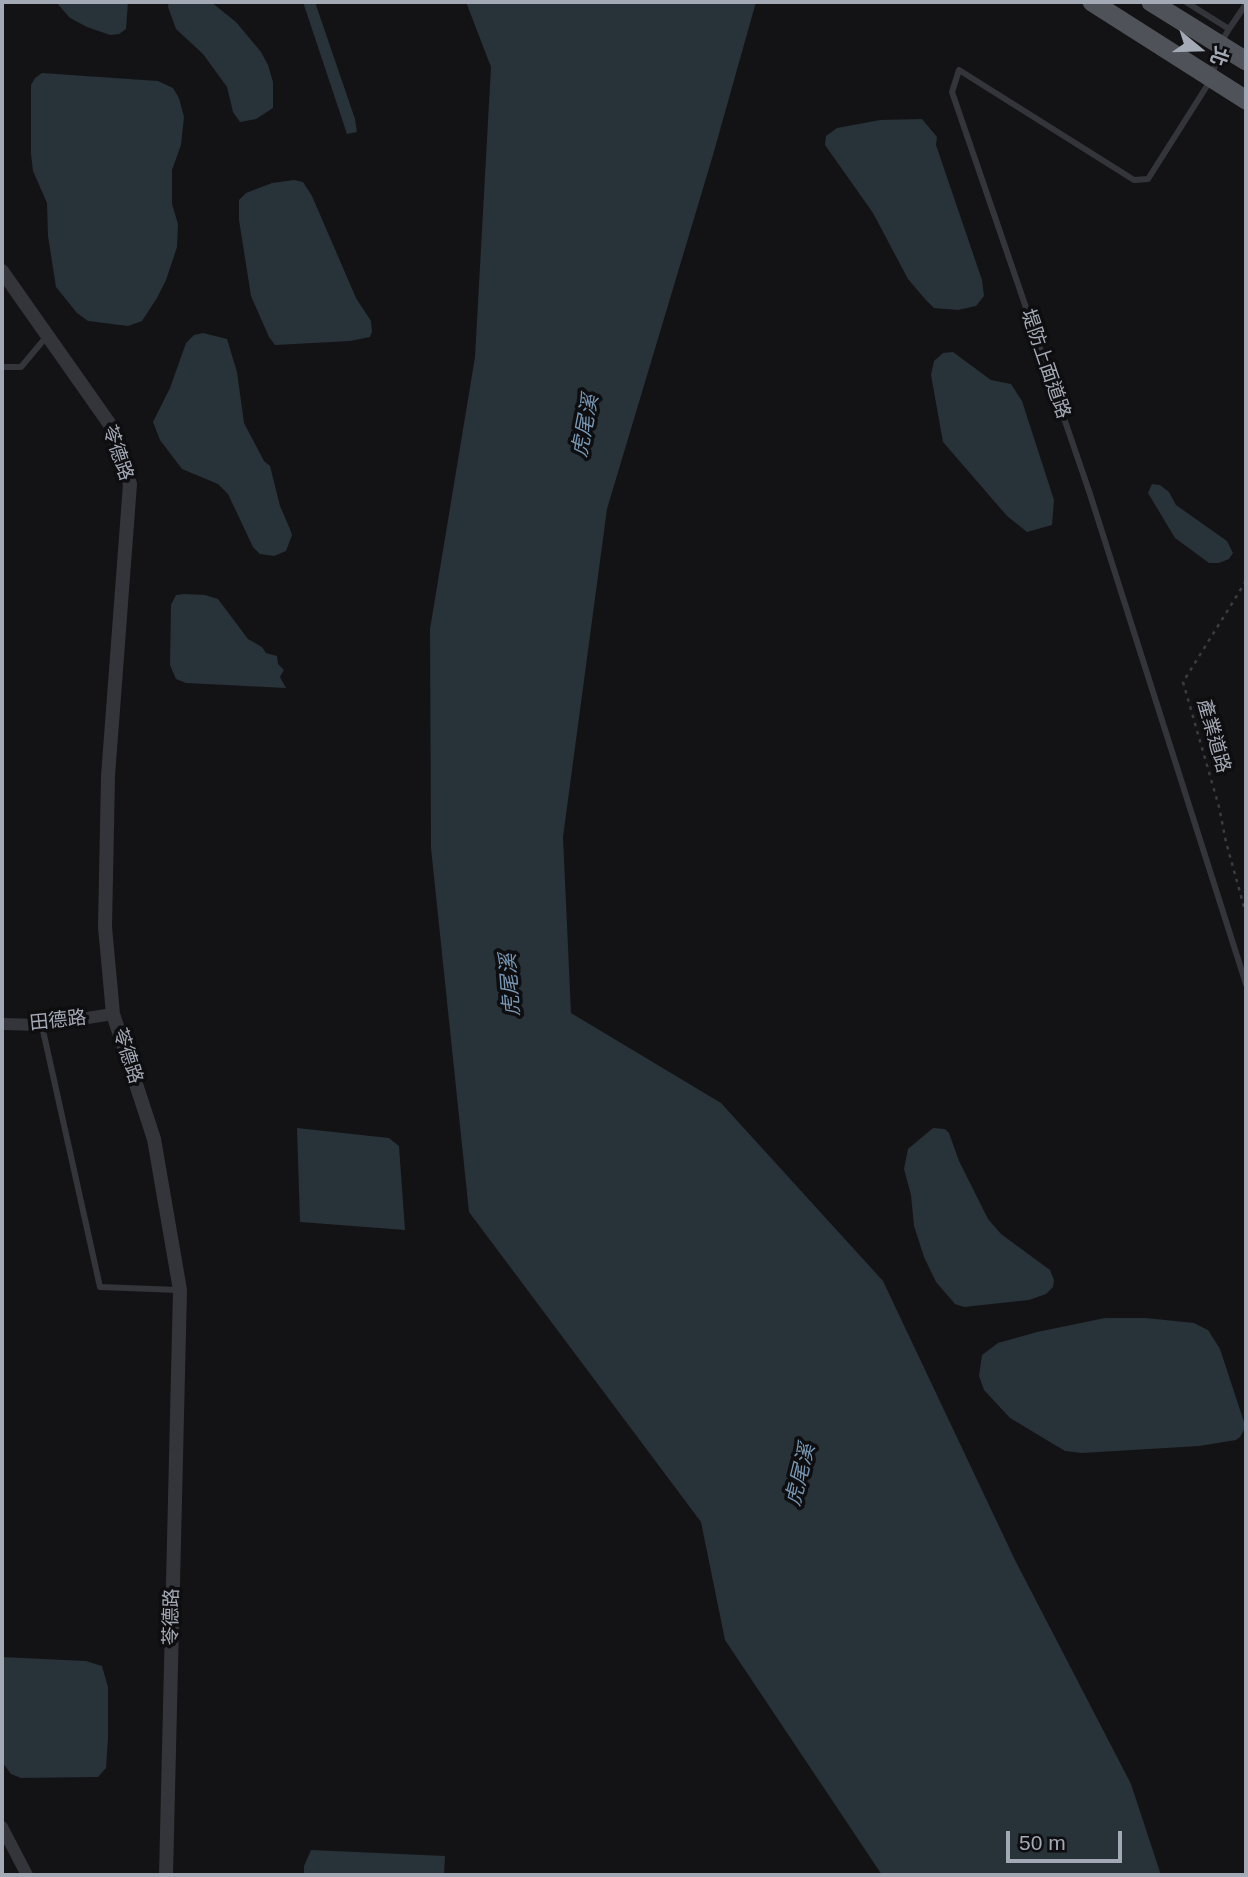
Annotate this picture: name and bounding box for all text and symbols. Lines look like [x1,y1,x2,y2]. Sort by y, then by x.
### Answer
north arrow [1164,14,1234,84]
text: 北 [1206,44,1232,68]
street label: 堤防上面道路 [1016,306,1074,422]
water label: 虎尾溪 [568,393,604,459]
street label: 苓德路 [97,422,137,484]
street label: 產業道路 [1192,696,1234,776]
water label: 虎尾溪 [496,953,526,1017]
street label: 田德路 [28,1007,88,1035]
street label: 苓德路 [107,1025,147,1087]
water label: 虎尾溪 [781,1441,821,1509]
street label: 苓德路 [160,1588,184,1646]
scale bar [1010,1818,1126,1862]
text: 50 m [1019,1831,1066,1854]

